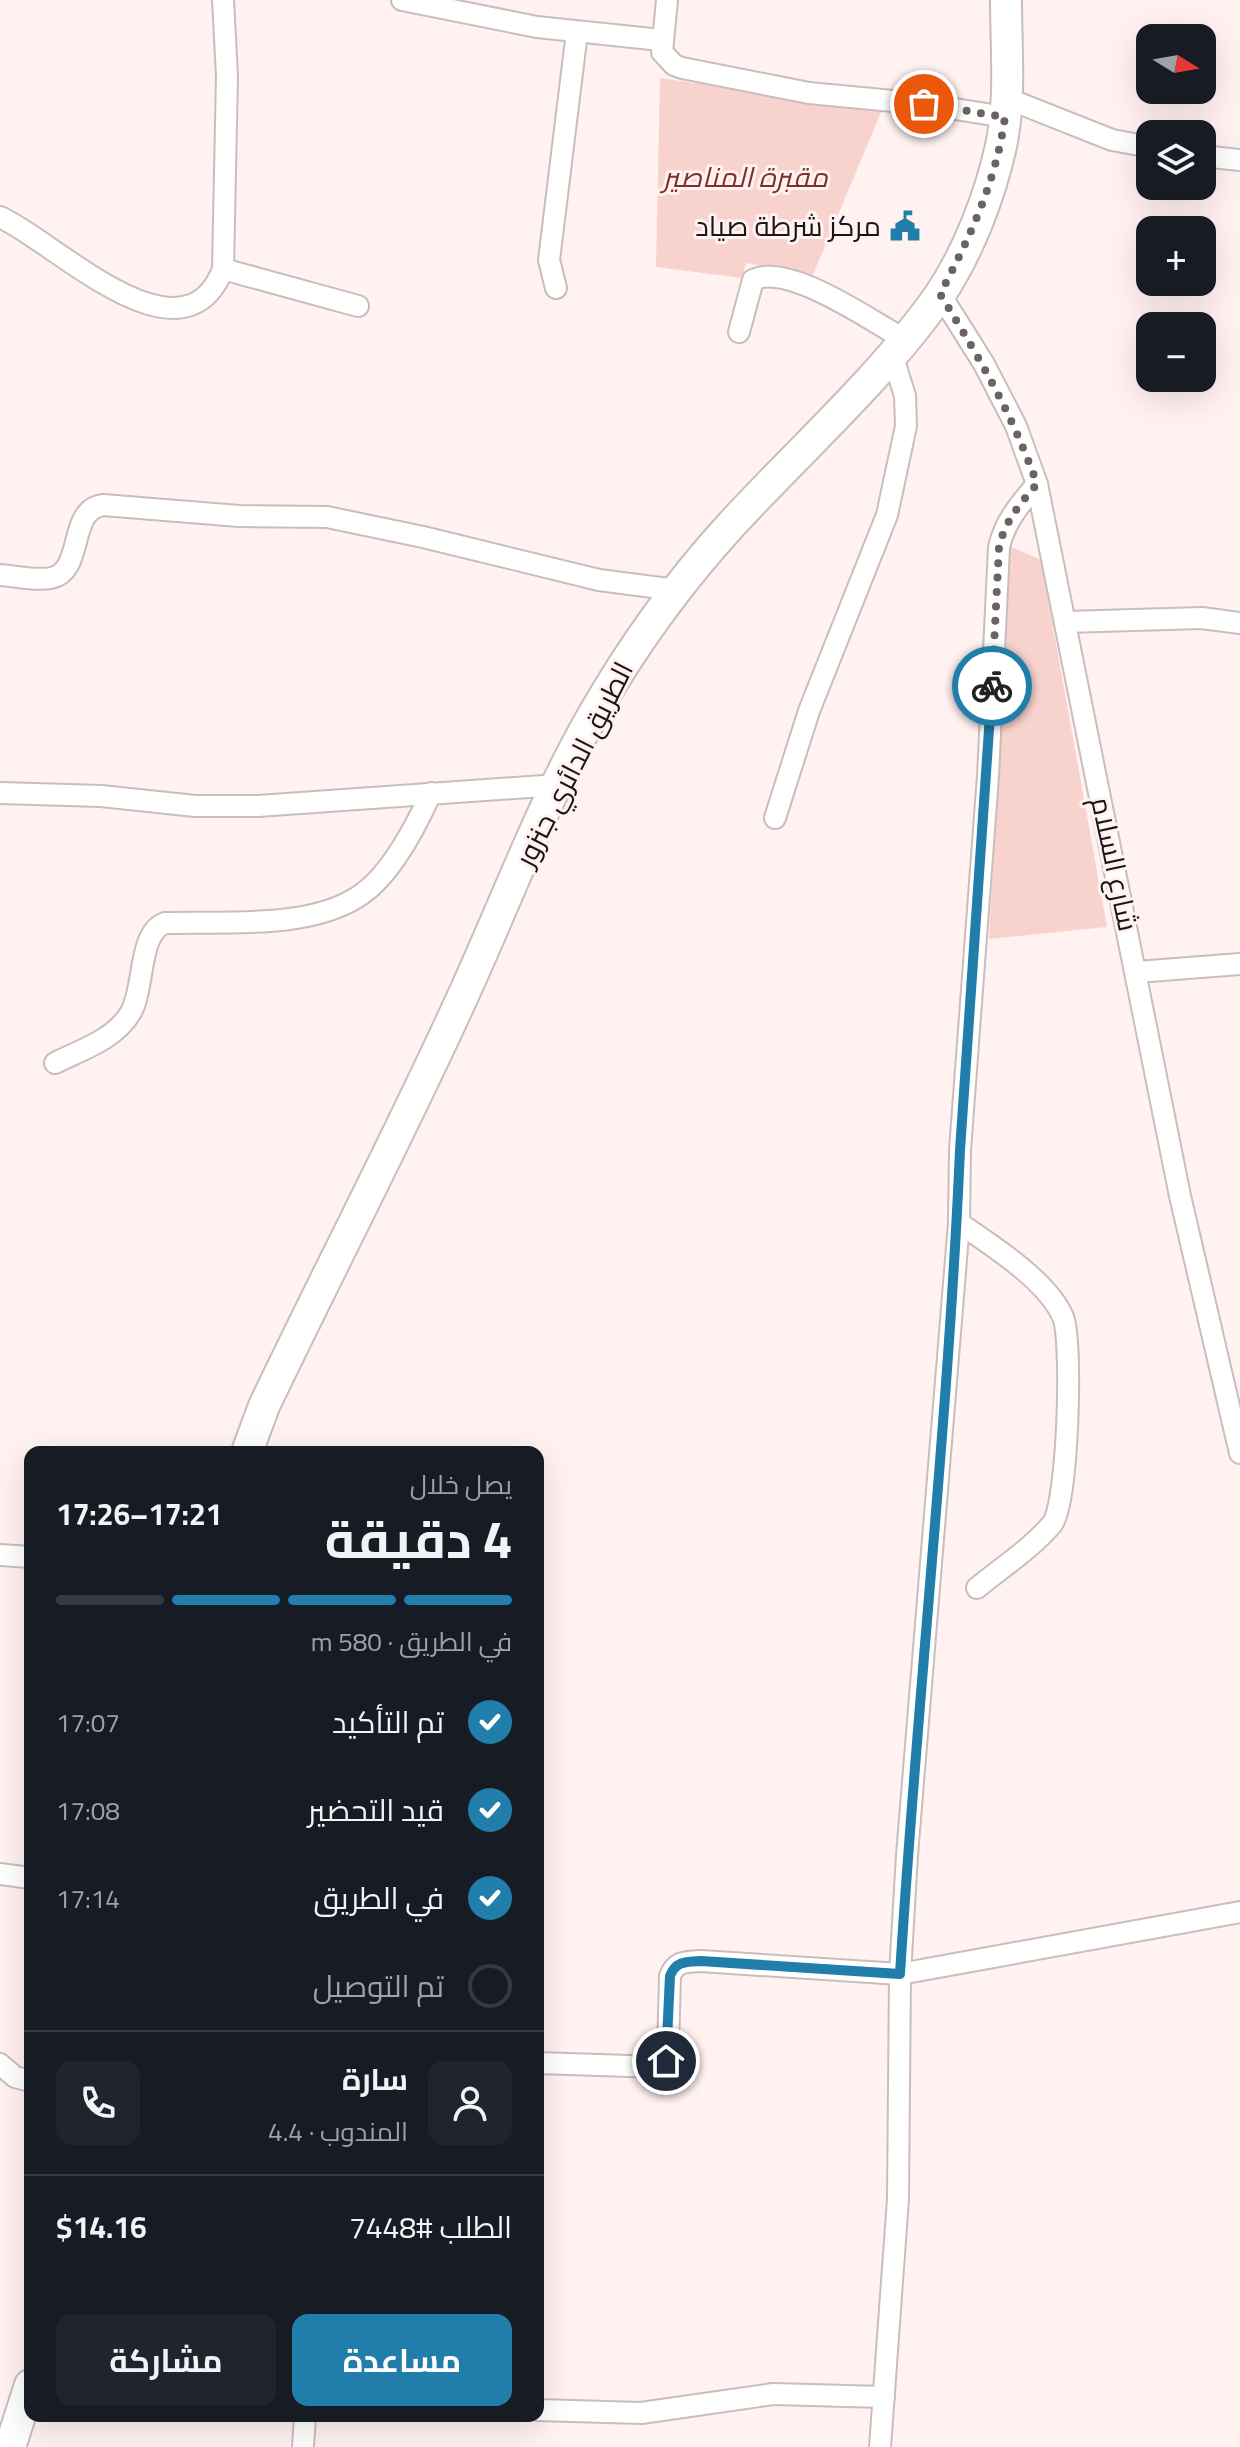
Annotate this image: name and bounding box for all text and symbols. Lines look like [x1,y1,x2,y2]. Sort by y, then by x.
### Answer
north arrow [1136,24,1216,104]
map controls [1136,24,1216,392]
pin [890,70,958,138]
icon: bag [902,82,946,126]
button: layers [1136,120,1216,200]
park label: مقبرة المناصير [659,151,829,203]
place label: مركز شرطة صياد [695,200,881,252]
public building icon: مركز شرطة صياد [888,209,922,243]
button: + [1136,216,1216,296]
button: − [1136,312,1216,392]
courier [952,646,1032,726]
street label: الطريق الدائري جنزور [499,652,648,878]
icon: bike [970,664,1014,708]
street label: شارع السلام [1075,792,1155,936]
text: يصل خلال [410,1460,512,1509]
text: 17:21–17:26 [56,1486,222,1542]
text: 4 دقيقة [325,1490,512,1588]
text: في الطريق · 580 m [311,1617,512,1666]
text: تم التأكيد [332,1694,444,1750]
text: 17:07 [56,1698,120,1747]
icon: check [468,1700,512,1744]
text: قيد التحضير [308,1782,444,1838]
text: 17:08 [56,1786,120,1835]
icon: check [468,1788,512,1832]
text: في الطريق [314,1870,444,1926]
text: 17:14 [56,1874,120,1923]
icon: check [468,1876,512,1920]
text: تم التوصيل [313,1958,444,2014]
pin [632,2027,700,2095]
icon: home [644,2039,688,2083]
text: سارة [342,2051,408,2107]
button: phone [56,2061,140,2145]
button: person [428,2061,512,2145]
text: المندوب · 4.4 [268,2107,408,2156]
text: $14.16 [56,2199,147,2255]
text: الطلب #7448 [349,2199,512,2255]
button: مشاركة [56,2314,276,2406]
button: مساعدة [292,2314,512,2406]

